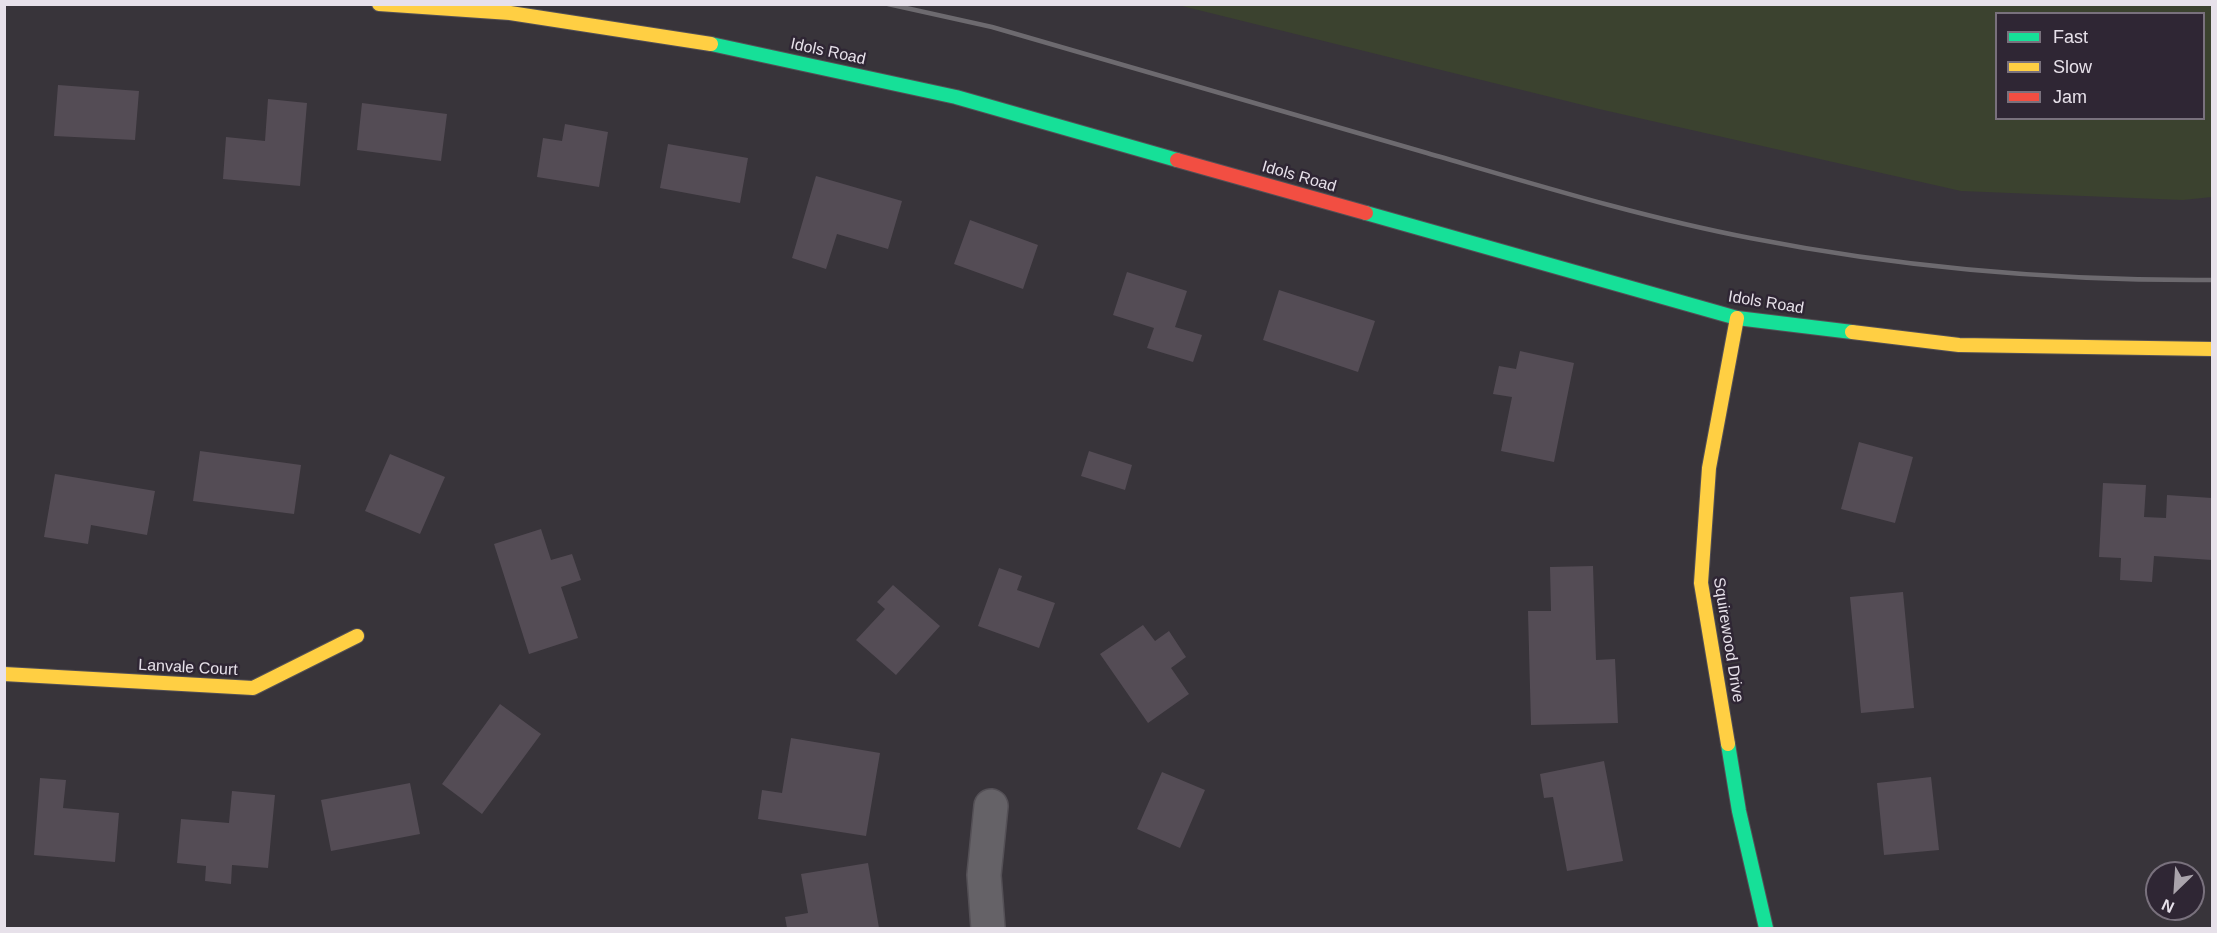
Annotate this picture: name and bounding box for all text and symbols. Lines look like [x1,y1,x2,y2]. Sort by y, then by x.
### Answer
legend [1995,12,2205,120]
text: Fast [2053,27,2088,47]
street label: Idols Road [789,35,867,69]
text: Slow [2053,57,2092,77]
text: Jam [2053,87,2087,107]
street label: Idols Road [1260,157,1338,197]
street label: Idols Road [1727,288,1805,318]
street label: Squirewood Drive [1709,576,1747,704]
street label: Lanvale Court [138,656,238,680]
north arrow [2145,861,2205,921]
text: N [2159,896,2177,916]

